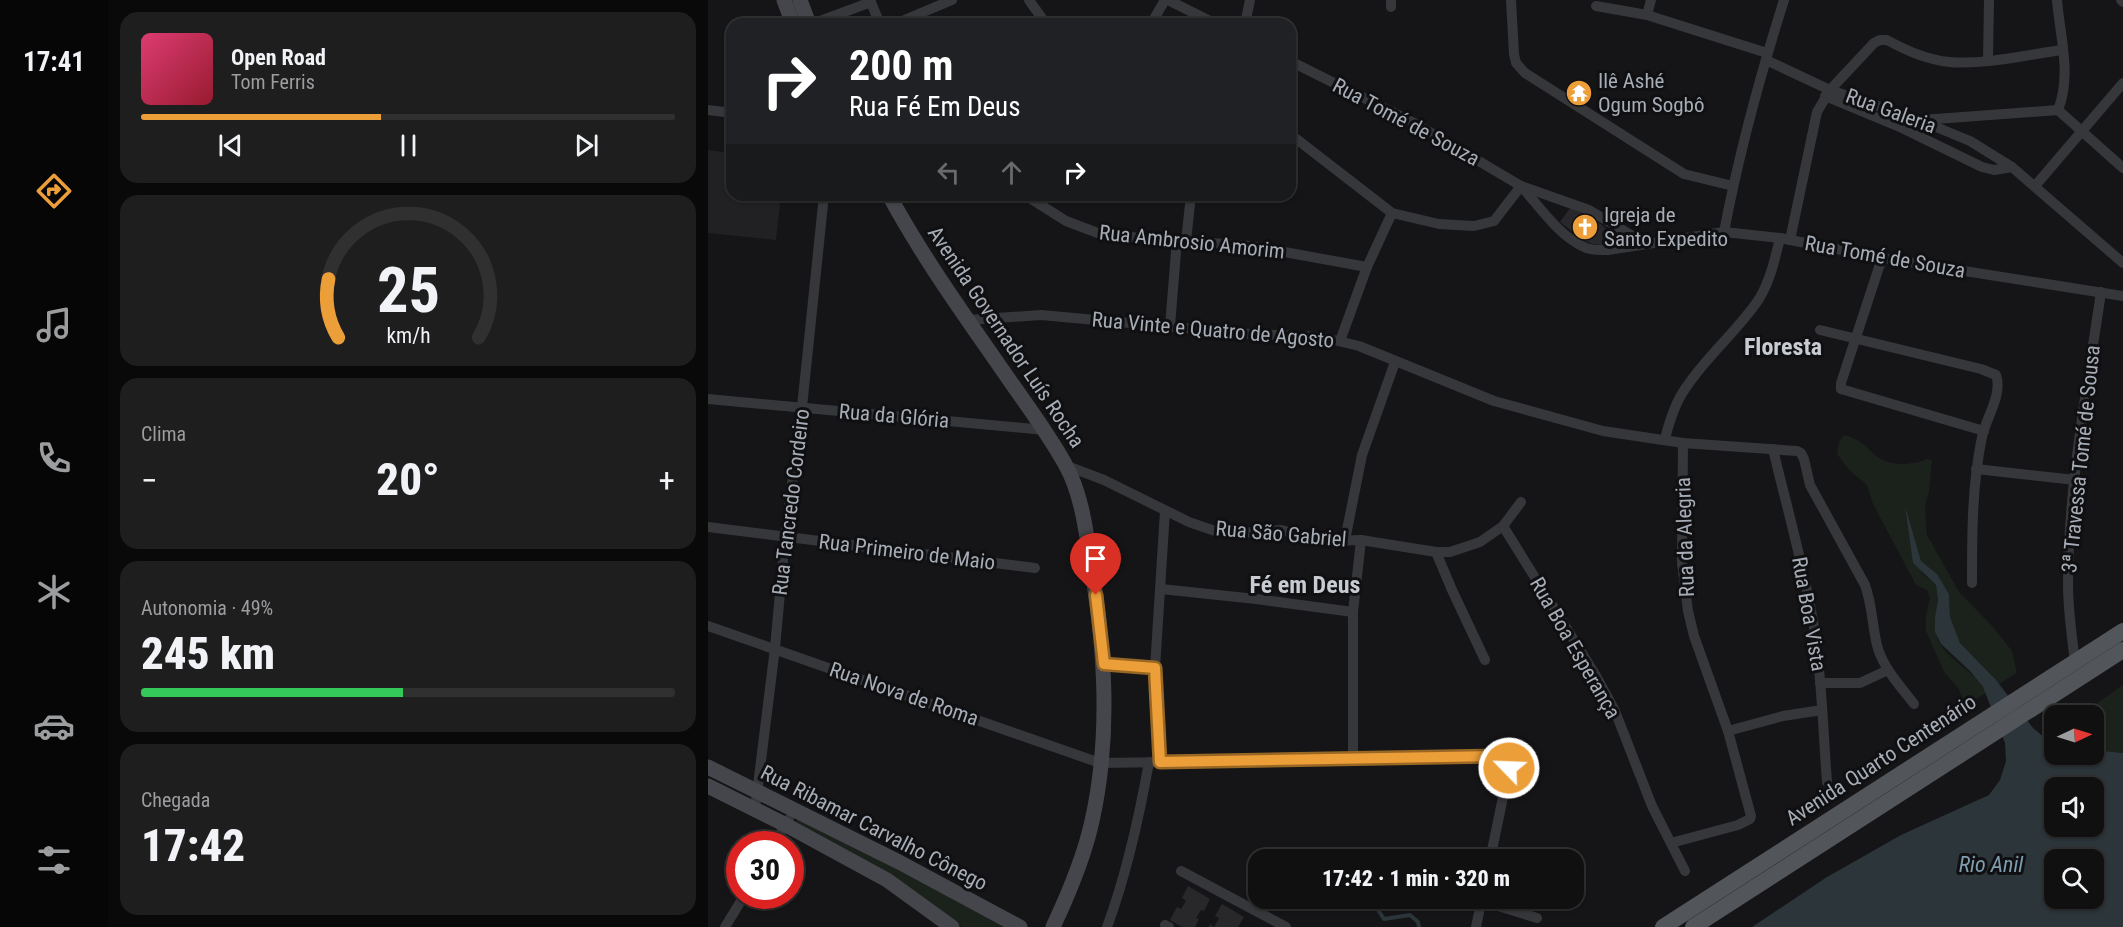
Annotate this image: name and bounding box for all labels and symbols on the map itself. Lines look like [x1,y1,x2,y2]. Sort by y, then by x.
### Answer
place label: Ilê Ashé Ogum Sogbô [1598,69,1704,117]
street label: Rua Tomé de Souza [1329,73,1483,171]
temple icon: Ilê Ashé Ogum Sogbô [1564,78,1594,108]
street label: Rua Galeria [1842,84,1940,138]
place label: Igreja de Santo Expedito [1604,203,1728,251]
church icon: Igreja de Santo Expedito [1570,212,1600,242]
street label: Rua Ambrosio Amorim [1098,220,1286,264]
street label: Avenida Governador Luís Rocha [923,222,1089,452]
street label: Rua Tomé de Souza [1803,231,1967,283]
street label: Rua Vinte e Quatro de Agosto [1091,307,1335,353]
district label: Floresta [1744,333,1822,361]
street label: 3ª Travessa Tomé de Sousa [2057,344,2105,574]
street label: Rua da Glória [838,399,950,433]
street label: Rua Tancredo Cordeiro [768,407,814,597]
street label: Rua da Alegria [1671,477,1699,597]
street label: Rua São Gabriel [1215,516,1347,552]
street label: Rua Primeiro de Maio [817,529,997,575]
pin [1070,533,1121,595]
street label: Rua Boa Vista [1787,555,1831,673]
district label: Fé em Deus [1250,571,1360,599]
street label: Rua Boa Esperança [1525,573,1625,723]
street label: Rua Nova de Roma [826,657,982,731]
street label: Avenida Quarto Centenário [1782,690,1980,830]
north arrow [2044,705,2104,765]
position arrow [1477,736,1541,800]
street label: Rua Ribamar Carvalho Cônego [757,760,991,896]
speed limit sign: 30 [726,831,804,909]
water label: Rio Anil [1959,852,2024,877]

